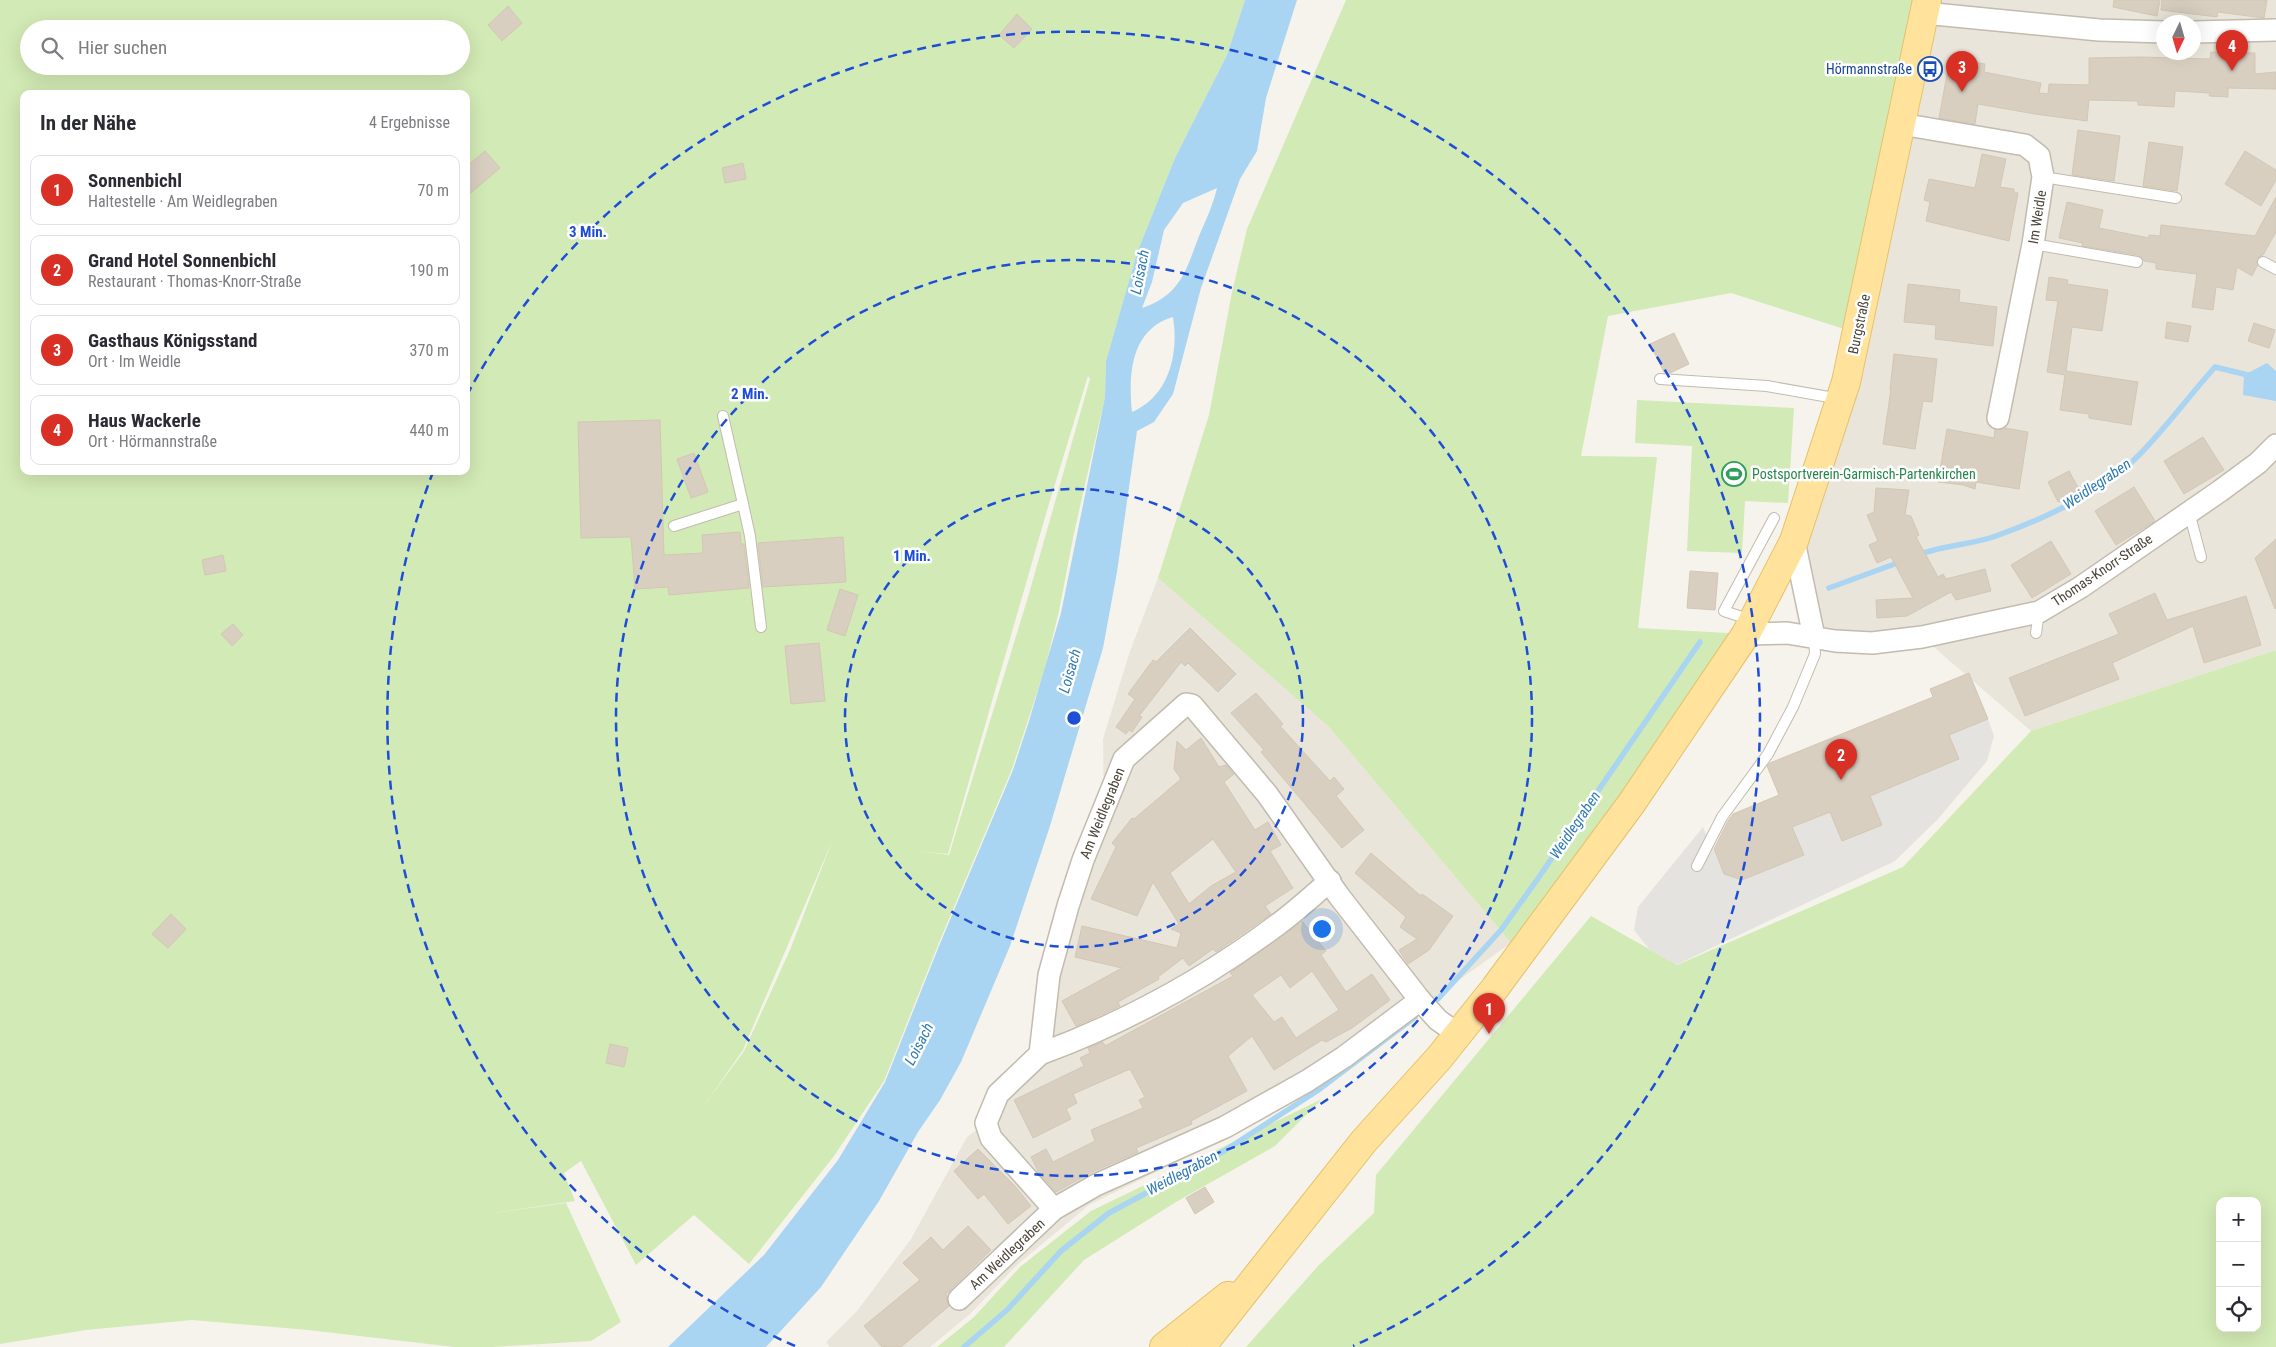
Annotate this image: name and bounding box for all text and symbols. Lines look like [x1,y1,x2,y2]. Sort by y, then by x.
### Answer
north arrow [2156,15,2201,60]
search box [20,20,470,75]
pin: 4 [2216,30,2248,71]
icon: search [38,34,66,62]
text: Hier suchen [78,36,167,59]
pin: 3 [1946,51,1978,92]
bus stop icon: Hörmannstraße [1917,56,1943,82]
place label: Hörmannstraße [1826,61,1912,77]
text: In der Nähe [40,111,136,135]
text: 4 Ergebnisse [369,113,450,132]
text: Sonnenbichl [88,169,182,192]
text: 1 [53,181,61,200]
text: 70 m [417,181,449,200]
street label: Im Weidle [2025,189,2049,245]
text: Haltestelle · Am Weidlegraben [88,192,278,211]
text: 3 Min. [569,223,607,241]
water label: Loisach [1127,248,1153,296]
text: Grand Hotel Sonnenbichl [88,249,276,272]
text: 2 [53,261,61,280]
text: 190 m [410,261,449,280]
text: Restaurant · Thomas-Knorr-Straße [88,272,301,291]
street label: Burgstraße [1845,292,1873,355]
text: Gasthaus Königsstand [88,329,257,352]
text: 3 [53,341,61,360]
text: 370 m [410,341,449,360]
text: Ort · Im Weidle [88,352,181,371]
text: 2 Min. [731,385,769,403]
text: Haus Wackerle [88,409,201,432]
text: 4 [53,421,61,440]
text: 440 m [410,421,449,440]
text: Ort · Hörmannstraße [88,432,217,451]
water label: Weidlegraben [2060,455,2134,513]
sports icon: Postsportverein-Garmisch-Partenkirchen [1721,461,1747,487]
place label: Postsportverein-Garmisch-Partenkirchen [1752,466,1976,482]
street label: Thomas-Knorr-Straße [2049,530,2156,609]
text: 1 Min. [893,547,931,565]
water label: Loisach [1055,647,1085,695]
centre of rings [1065,709,1083,727]
pin: 2 [1825,739,1857,780]
street label: Am Weidlegraben [1076,765,1128,861]
water label: Weidlegraben [1546,788,1604,862]
your location [1309,916,1335,942]
pin: 1 [1473,993,1505,1034]
water label: Loisach [901,1020,937,1068]
water label: Weidlegraben [1143,1147,1221,1199]
map controls [2216,1197,2261,1332]
button: + [2216,1197,2261,1242]
street label: Am Weidlegraben [966,1215,1048,1293]
button: − [2216,1242,2261,1287]
button: locate [2216,1287,2261,1332]

